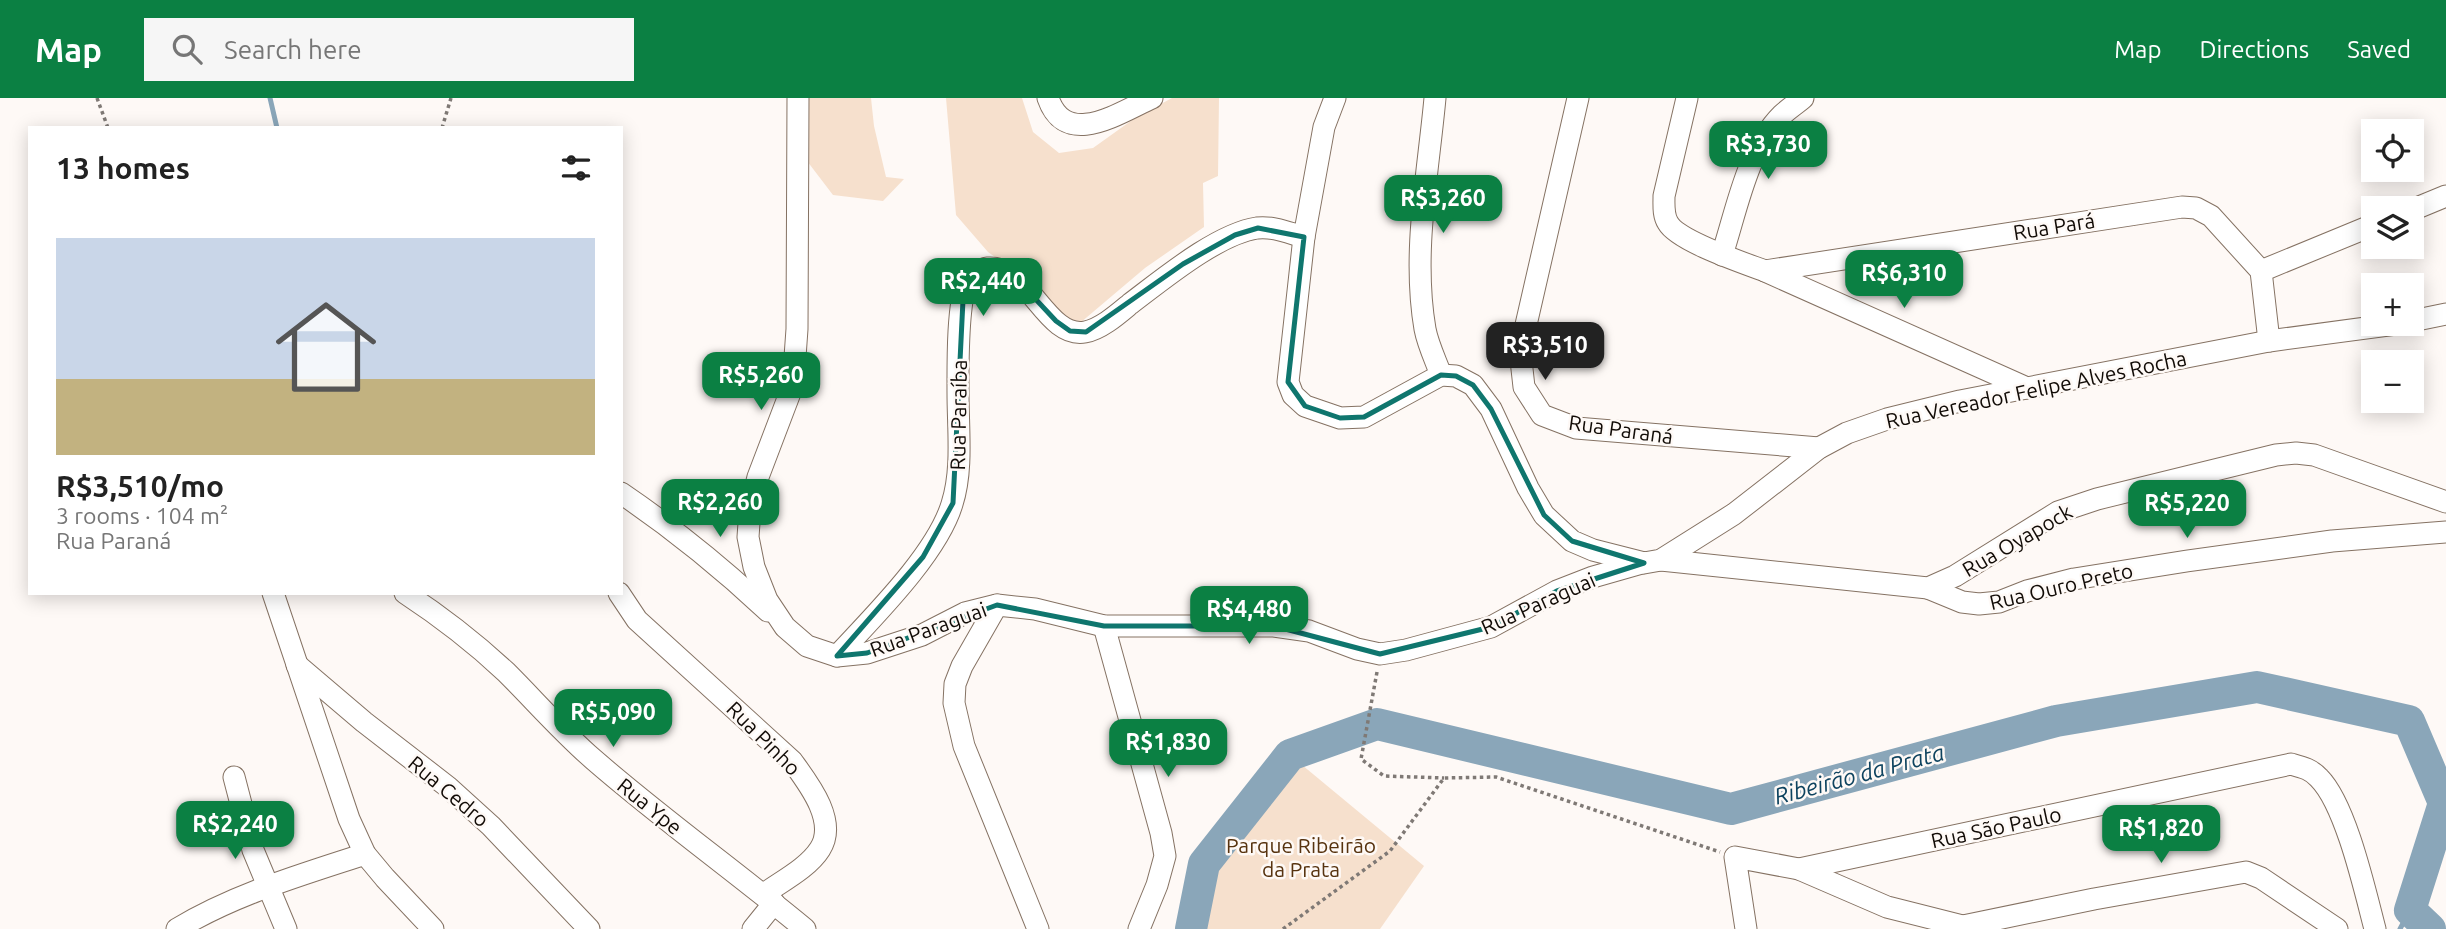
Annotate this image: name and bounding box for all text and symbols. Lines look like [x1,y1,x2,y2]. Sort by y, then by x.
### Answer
search box [144,18,634,81]
icon: search [168,30,206,68]
text: Map [35,31,102,68]
text: Search here [224,35,362,64]
text: Map [2114,36,2161,63]
text: Directions [2199,36,2309,63]
text: Saved [2347,36,2411,63]
map controls [2361,119,2424,413]
button: locate [2361,119,2424,182]
pin: R$3,730 [1703,122,1833,181]
text: R$3,730 [1725,131,1811,156]
icon: filters [557,149,595,187]
text: 13 homes [56,151,190,185]
pin: R$3,260 [1378,176,1508,235]
text: R$3,260 [1400,185,1486,210]
button: layers [2361,196,2424,259]
street label: Rua Pará [2011,208,2097,244]
pin: R$6,310 [1839,250,1969,310]
pin: R$2,440 [918,258,1048,318]
text: R$6,310 [1861,260,1947,285]
text: R$2,440 [940,268,1026,293]
button: + [2361,273,2424,336]
icon: home [263,284,389,410]
pin: R$3,510 [1480,322,1610,382]
text: R$3,510 [1502,332,1588,357]
street label: Rua Vereador Felipe Alves Rocha [1883,345,2189,433]
button: − [2361,350,2424,413]
pin: R$5,260 [696,352,826,412]
street label: Rua Paraíba [945,359,971,471]
text: R$5,260 [718,362,804,387]
street label: Rua Paraná [1567,410,1675,448]
text: R$3,510/mo [56,469,224,503]
pin: R$2,260 [655,480,785,539]
pin: R$5,220 [2122,480,2252,540]
text: R$2,260 [677,489,763,514]
text: R$5,220 [2144,490,2230,515]
street label: Rua Oyapock [1958,499,2077,581]
text: 3 rooms · 104 m² [56,503,228,528]
text: Rua Paraná [56,528,171,553]
street label: Rua Ouro Preto [1987,558,2135,614]
street label: Rua Paraguai [1477,567,1599,639]
pin: R$4,480 [1184,587,1314,646]
text: R$4,480 [1206,596,1292,621]
street label: Rua Paraguai [866,597,990,661]
pin: R$5,090 [548,690,678,749]
street label: Rua Pinho [722,696,806,780]
text: R$5,090 [570,699,656,724]
pin: R$1,830 [1103,720,1233,779]
text: R$1,830 [1125,729,1211,754]
water label: Ribeirão da Prata [1771,739,1947,809]
street label: Rua Cedro [404,750,494,832]
street label: Rua Ype [613,773,687,839]
street label: Rua São Paulo [1929,801,2063,853]
pin: R$2,240 [170,802,300,861]
pin: R$1,820 [2096,806,2226,865]
text: R$2,240 [192,811,278,836]
text: R$1,820 [2118,815,2204,840]
park label: Parque Ribeirão da Prata [1226,833,1376,881]

